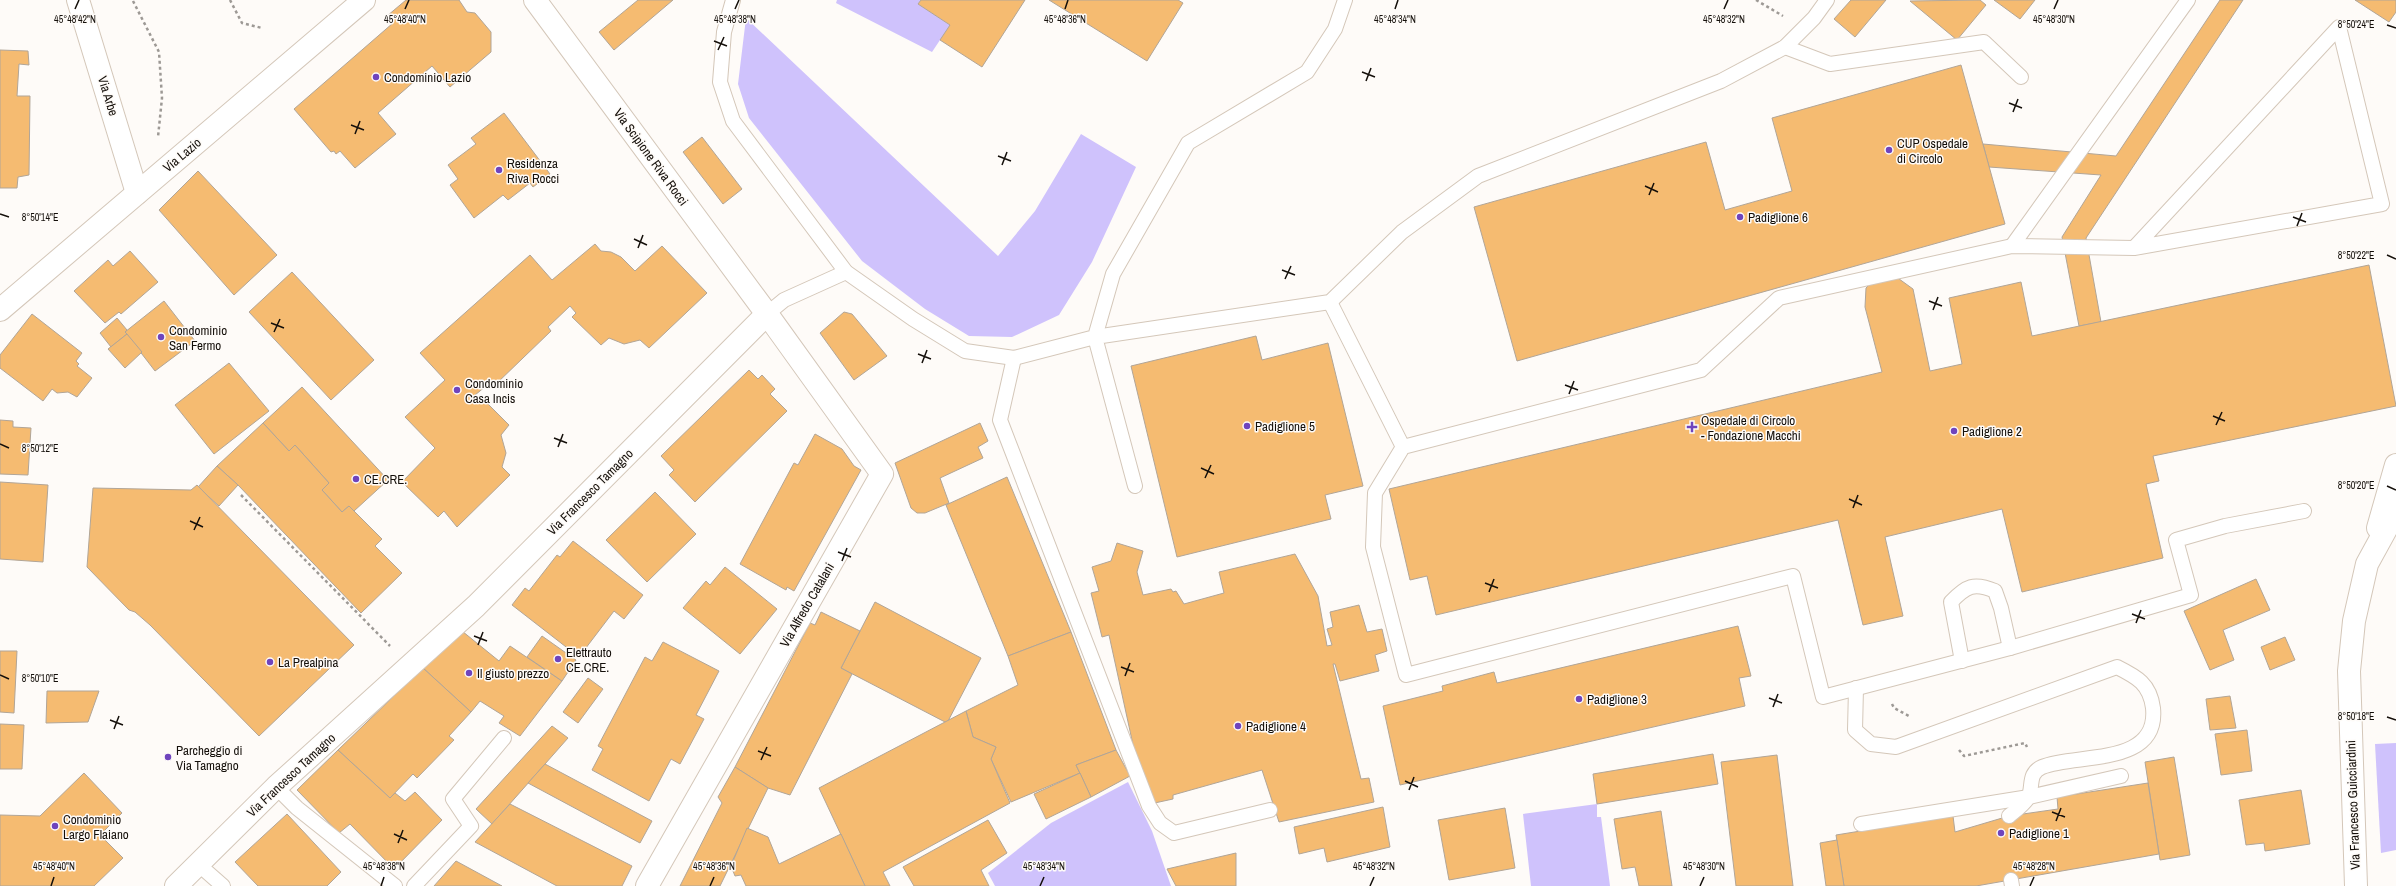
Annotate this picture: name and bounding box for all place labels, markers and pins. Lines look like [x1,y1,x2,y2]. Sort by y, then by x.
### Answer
place label: Condominio Lazio [384,69,471,86]
marker: Condominio Lazio [371,72,381,82]
place label: CUP Ospedale di Circolo [1897,135,1968,167]
marker: CUP Ospedale di Circolo [1884,145,1894,155]
place label: Residenza Riva Rocci [507,155,559,187]
marker: Residenza Riva Rocci [494,165,504,175]
place label: Padiglione 6 [1748,209,1808,226]
marker: Padiglione 6 [1735,212,1745,222]
place label: Condominio San Fermo [169,322,227,354]
marker: Condominio San Fermo [156,332,166,342]
place label: Condominio Casa Incis [465,375,523,407]
marker: Condominio Casa Incis [452,385,462,395]
place label: Ospedale di Circolo - Fondazione Macchi [1701,412,1801,444]
place label: Padiglione 5 [1255,418,1315,435]
marker: Padiglione 5 [1242,421,1252,431]
marker: Ospedale di Circolo - Fondazione Macchi [1686,421,1698,433]
place label: Padiglione 2 [1962,423,2022,440]
marker: Padiglione 2 [1949,426,1959,436]
place label: CE.CRE. [364,471,407,488]
marker: CE.CRE. [351,474,361,484]
place label: Elettrauto CE.CRE. [566,644,612,676]
place label: La Prealpina [278,654,339,671]
marker: Elettrauto CE.CRE. [553,654,563,664]
marker: La Prealpina [265,657,275,667]
place label: Il giusto prezzo [477,665,549,682]
marker: Il giusto prezzo [464,668,474,678]
place label: Padiglione 3 [1587,691,1647,708]
marker: Padiglione 3 [1574,694,1584,704]
place label: Padiglione 4 [1246,718,1306,735]
marker: Padiglione 4 [1233,721,1243,731]
place label: Parcheggio di Via Tamagno [176,742,242,774]
marker: Parcheggio di Via Tamagno [163,752,173,762]
place label: Condominio Largo Flaiano [63,811,129,843]
marker: Condominio Largo Flaiano [50,821,60,831]
place label: Padiglione 1 [2009,825,2069,842]
marker: Padiglione 1 [1996,828,2006,838]

